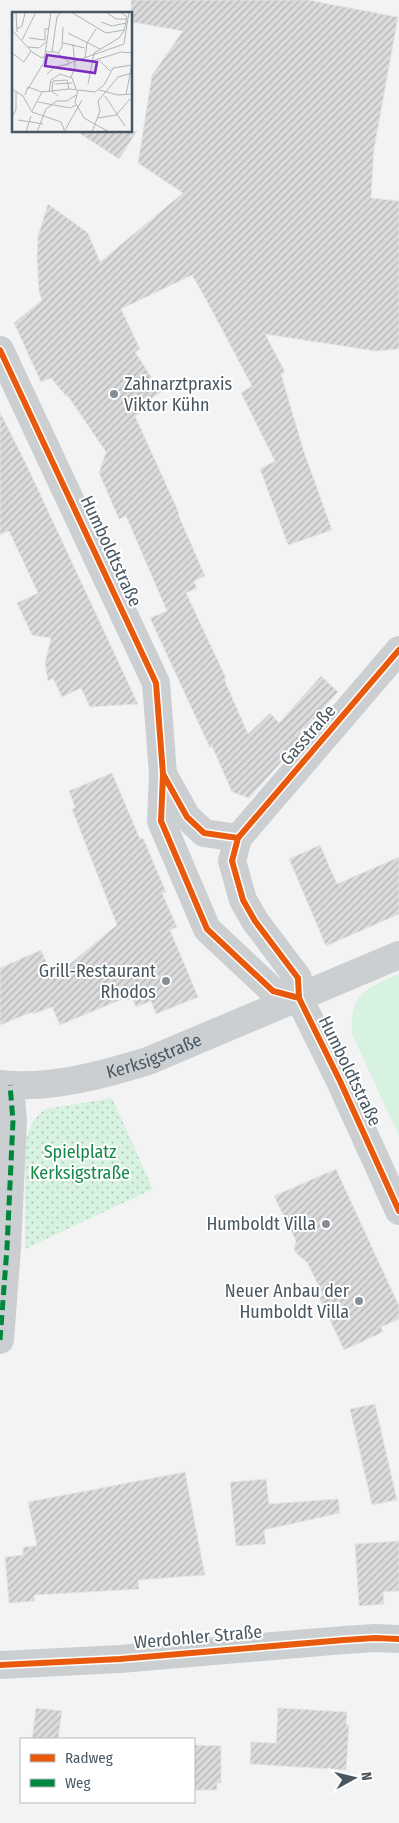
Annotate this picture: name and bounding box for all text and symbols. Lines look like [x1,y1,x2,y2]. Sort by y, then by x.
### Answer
inset map [12,12,132,132]
place label: Zahnarztpraxis Viktor Kühn [124,373,232,416]
marker: Zahnarztpraxis Viktor Kühn [108,388,120,400]
street label: Humboldtstraße [76,492,146,610]
street label: Gasstraße [276,700,340,770]
place label: Grill-Restaurant Rhodos [39,960,156,1003]
marker: Grill-Restaurant Rhodos [160,975,172,987]
street label: Humboldtstraße [314,1012,386,1130]
street label: Kerksigstraße [104,1029,205,1083]
park label: Spielplatz Kerksigstraße [30,1141,130,1184]
place label: Humboldt Villa [206,1213,316,1235]
marker: Humboldt Villa [320,1218,332,1230]
place label: Neuer Anbau der Humboldt Villa [225,1280,350,1323]
marker: Neuer Anbau der Humboldt Villa [353,1295,365,1307]
street label: Werdohler Straße [133,1620,263,1654]
legend [20,1738,195,1803]
text: Radweg [65,1749,113,1767]
north arrow [329,1753,379,1803]
text: N [357,1771,375,1782]
text: Weg [65,1774,91,1792]

